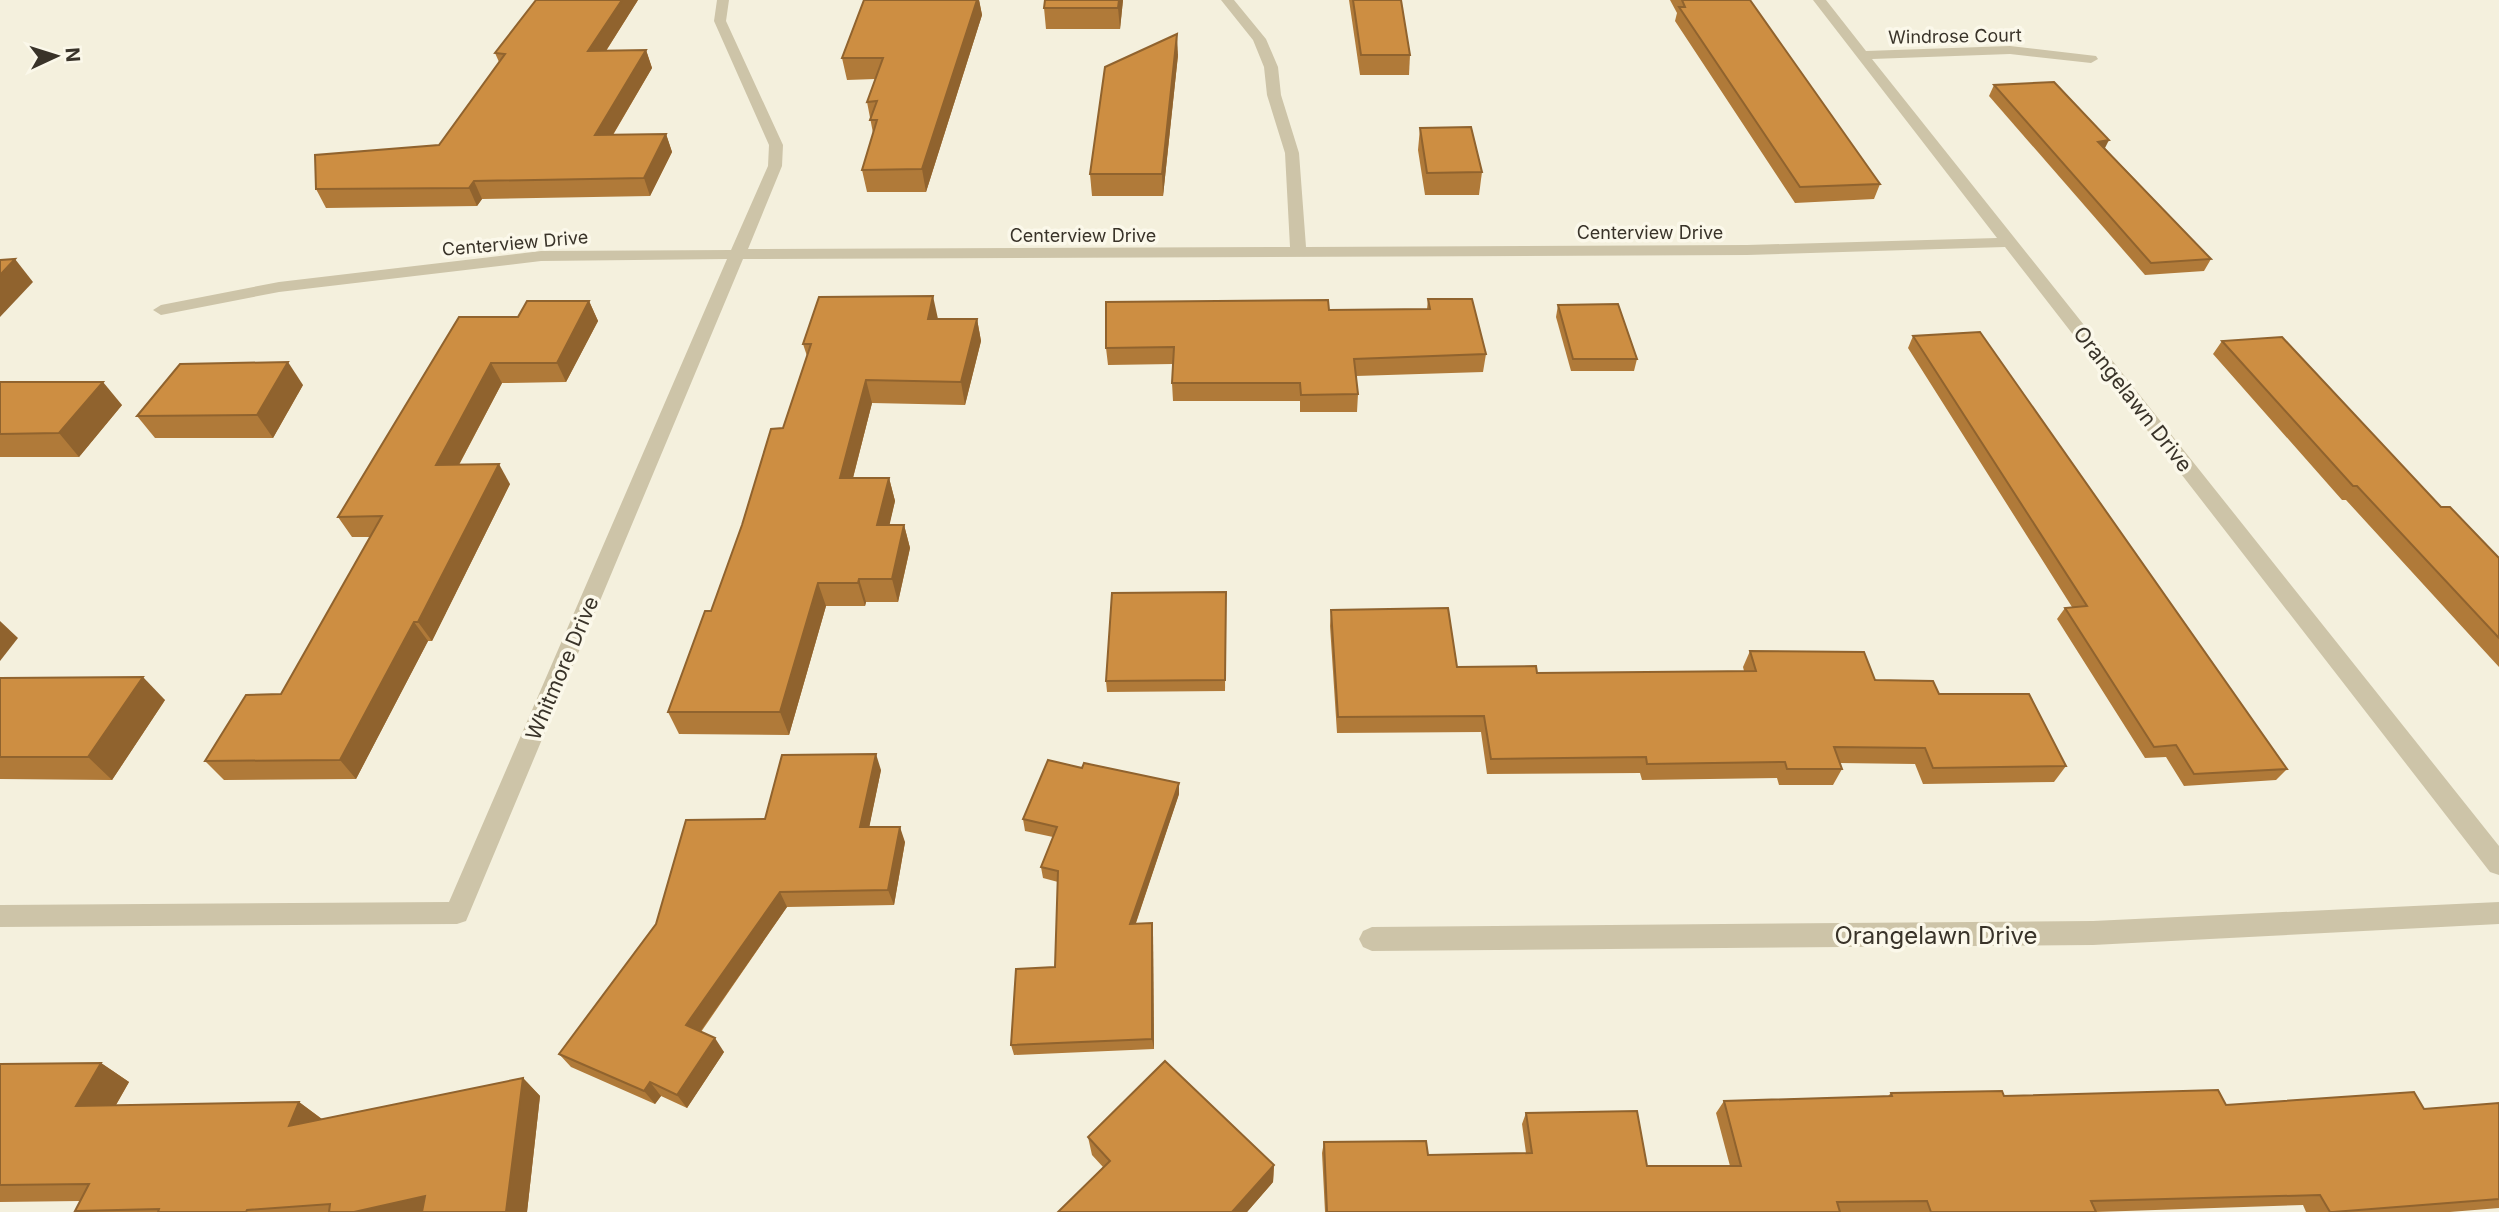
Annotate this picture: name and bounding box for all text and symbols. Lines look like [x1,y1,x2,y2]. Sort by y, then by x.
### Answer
north arrow [21,21,91,91]
street label: Windrose Court [1888,24,2022,48]
text: N [60,47,84,63]
street label: Centerview Drive [1577,222,1723,243]
street label: Centerview Drive [1010,225,1156,246]
street label: Centerview Drive [441,226,589,260]
street label: Orangelawn Drive [2068,321,2198,477]
street label: Whitmore Drive [520,592,604,744]
street label: Orangelawn Drive [1834,921,2038,950]

